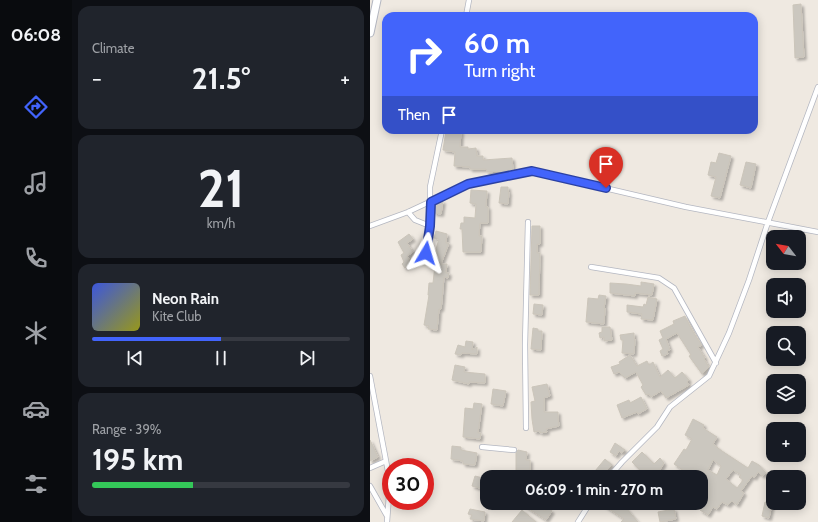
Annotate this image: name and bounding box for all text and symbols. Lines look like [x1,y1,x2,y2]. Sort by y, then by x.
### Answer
text: 06:08 [11,24,61,46]
text: 60 m [464,26,530,60]
icon: right [398,28,450,80]
text: Climate [92,40,134,56]
text: 21.5° [192,60,250,97]
text: Turn right [464,60,535,82]
text: − [92,65,102,92]
text: + [340,65,350,92]
icon: directions [22,93,50,121]
icon: arrive [438,104,460,126]
text: Then [398,106,430,124]
pin [589,147,623,188]
icon: arrive [595,153,617,175]
text: 21 [198,157,244,220]
icon: music [22,169,50,197]
text: km/h [207,215,235,231]
north arrow [766,230,806,270]
map controls [766,230,806,510]
position arrow [405,232,447,274]
icon: phone [22,244,50,272]
button: sound [766,278,806,318]
text: Neon Rain [152,290,219,308]
text: Kite Club [152,308,201,324]
icon: climate [22,319,50,347]
button: search [766,326,806,366]
icon: previous [124,347,146,369]
icon: pause [210,347,232,369]
icon: next [296,347,318,369]
button: layers [766,374,806,414]
icon: car [22,395,50,423]
text: Range · 39% [92,421,161,437]
button: + [766,422,806,462]
text: 195 km [92,441,183,478]
speed limit sign: 30 [382,458,434,510]
icon: filters [22,470,50,498]
button: − [766,470,806,510]
text: 06:09 · 1 min · 270 m [525,481,663,499]

